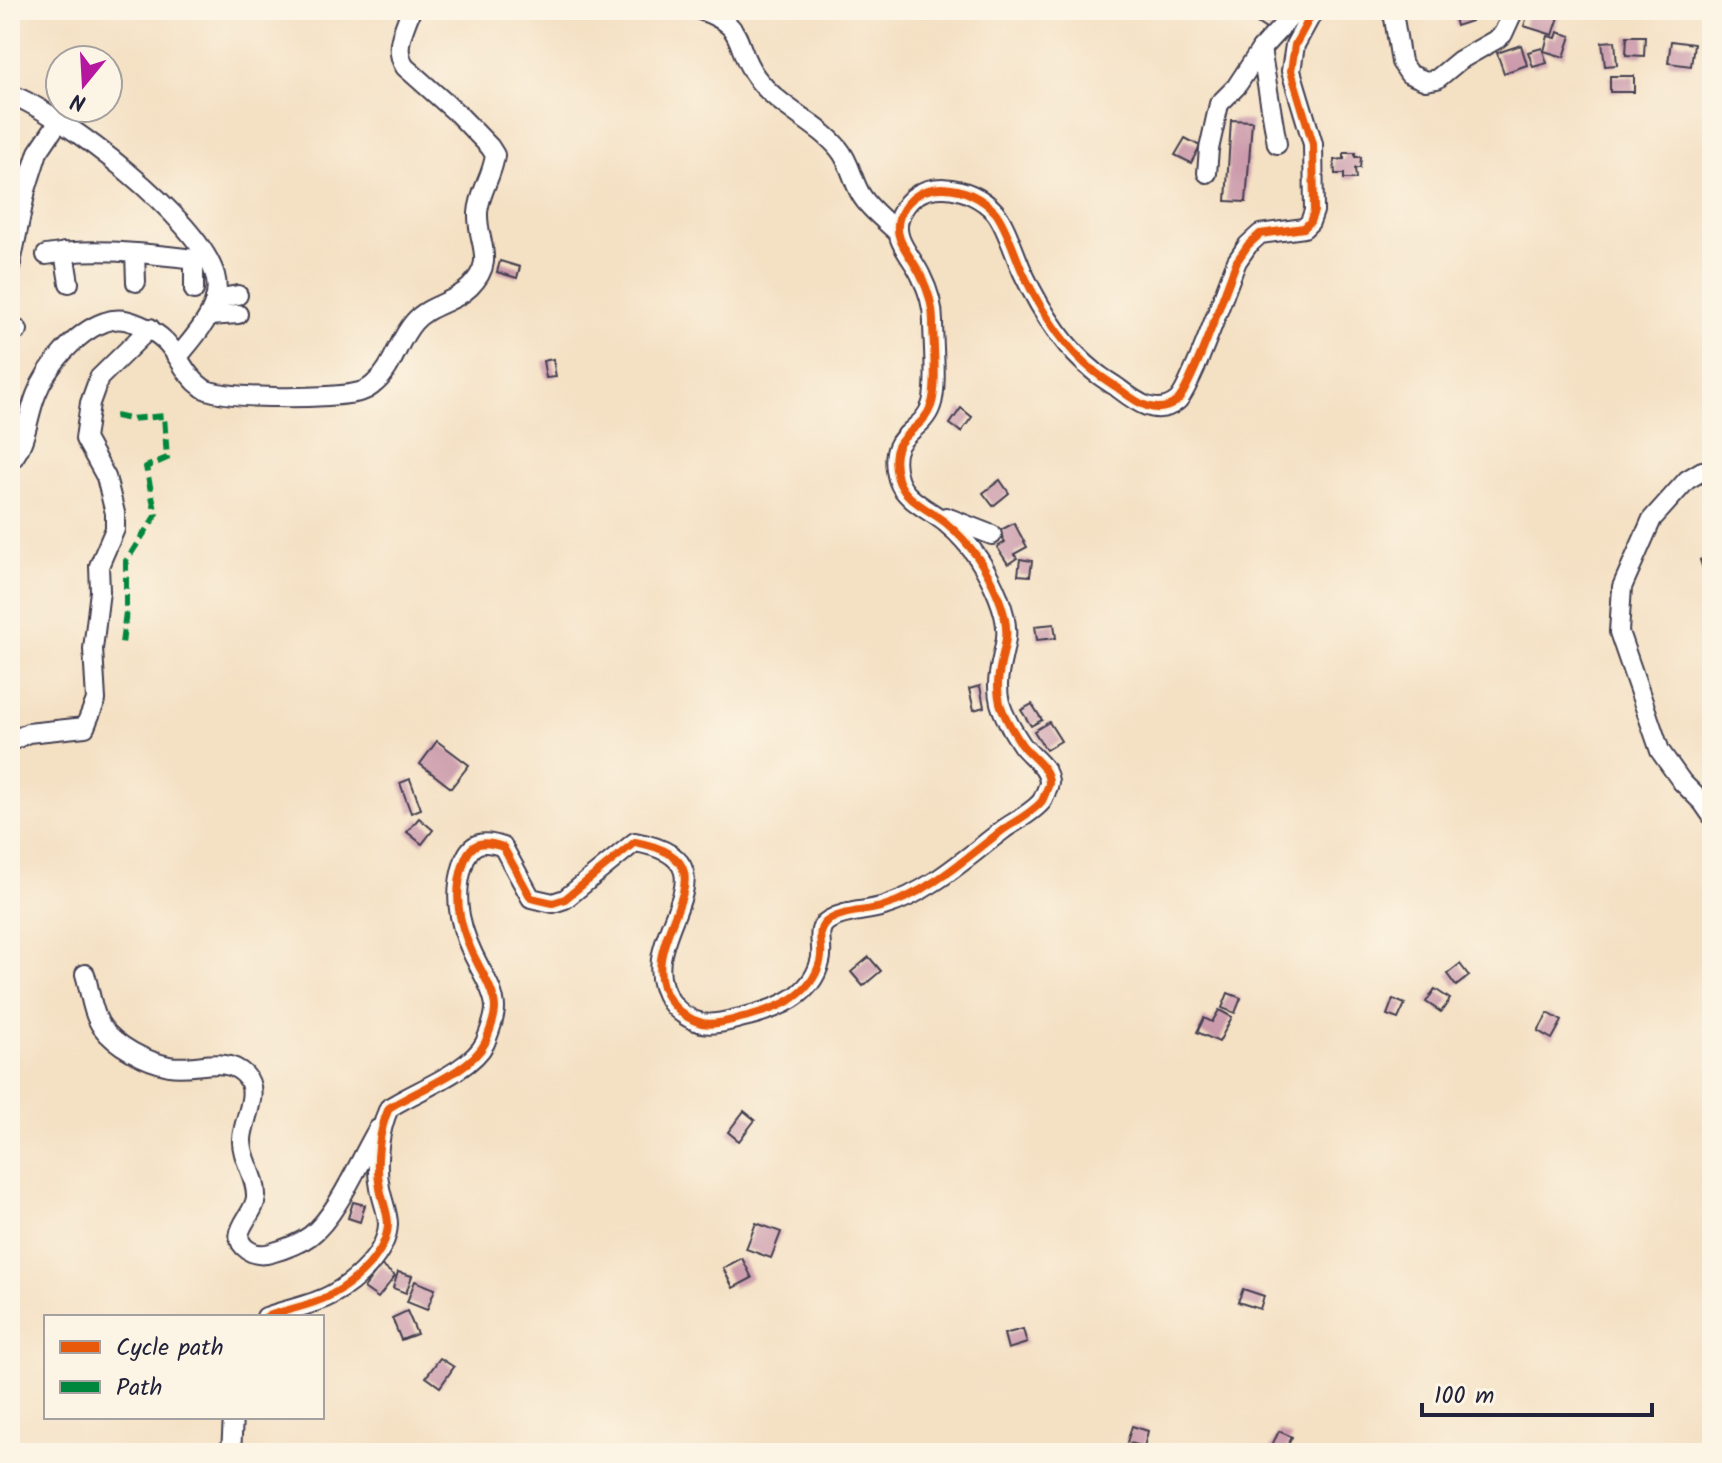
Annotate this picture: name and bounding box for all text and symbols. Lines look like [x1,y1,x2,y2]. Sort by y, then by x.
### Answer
north arrow [44,44,124,124]
text: N [66,82,91,119]
legend [44,1315,324,1419]
text: Cycle path [116,1329,224,1368]
scale bar [1422,1367,1652,1417]
text: Path [116,1369,162,1408]
text: 100 m [1434,1377,1494,1416]

